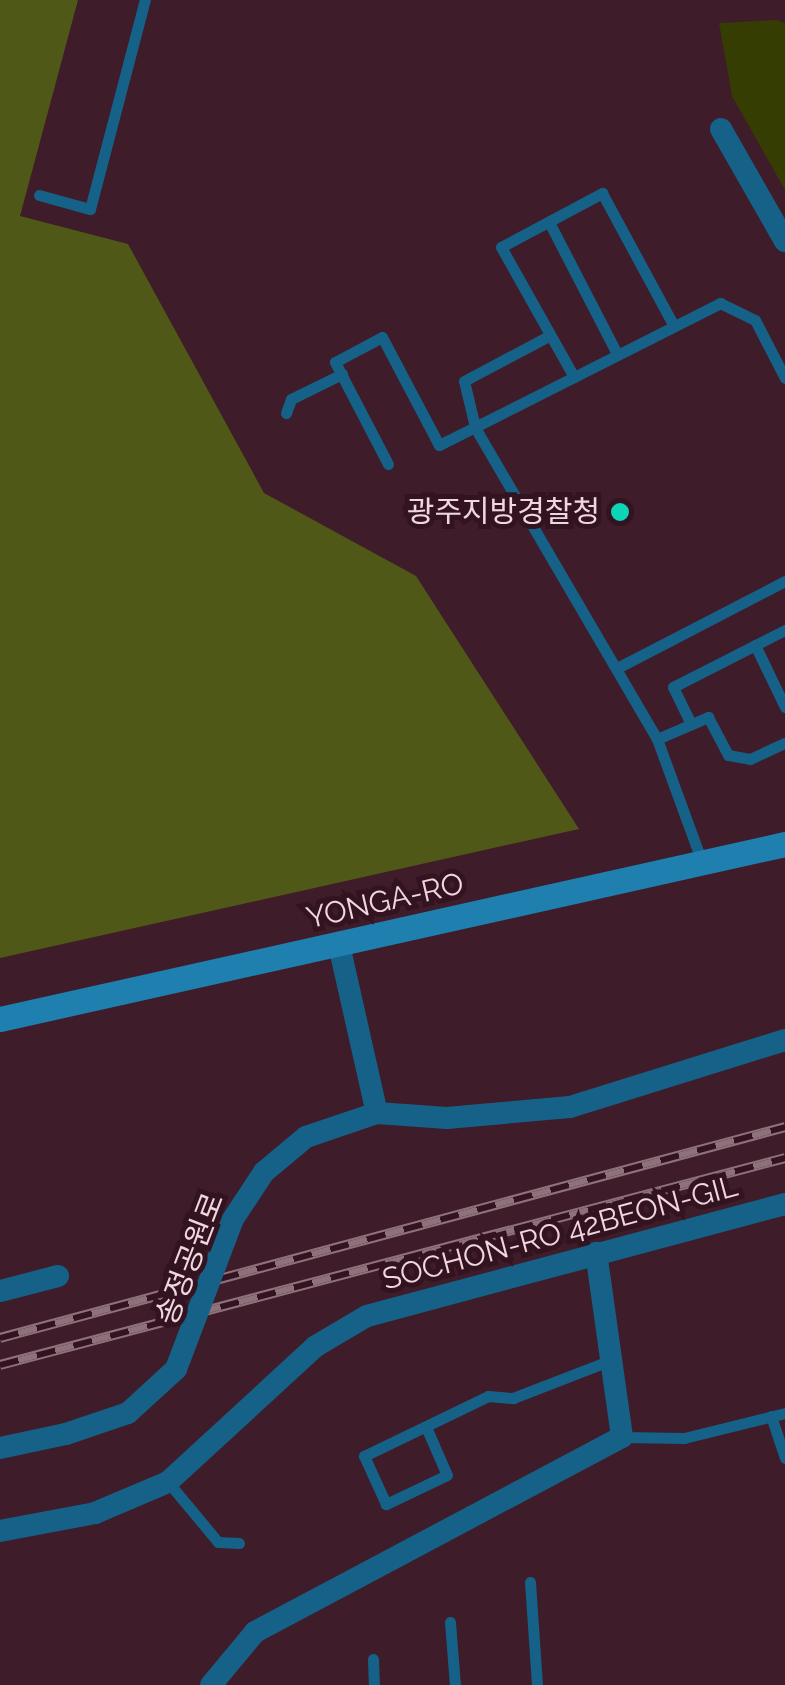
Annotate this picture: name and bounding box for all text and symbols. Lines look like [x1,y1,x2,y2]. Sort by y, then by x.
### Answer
place label: 광주지방경찰청 [407,494,600,530]
marker: 광주지방경찰청 [609,501,631,523]
street label: YONGA-RO [303,865,467,937]
street label: SOCHON-RO 42BEON-GIL [378,1168,742,1298]
street label: 송정공원로 [148,1188,232,1330]

